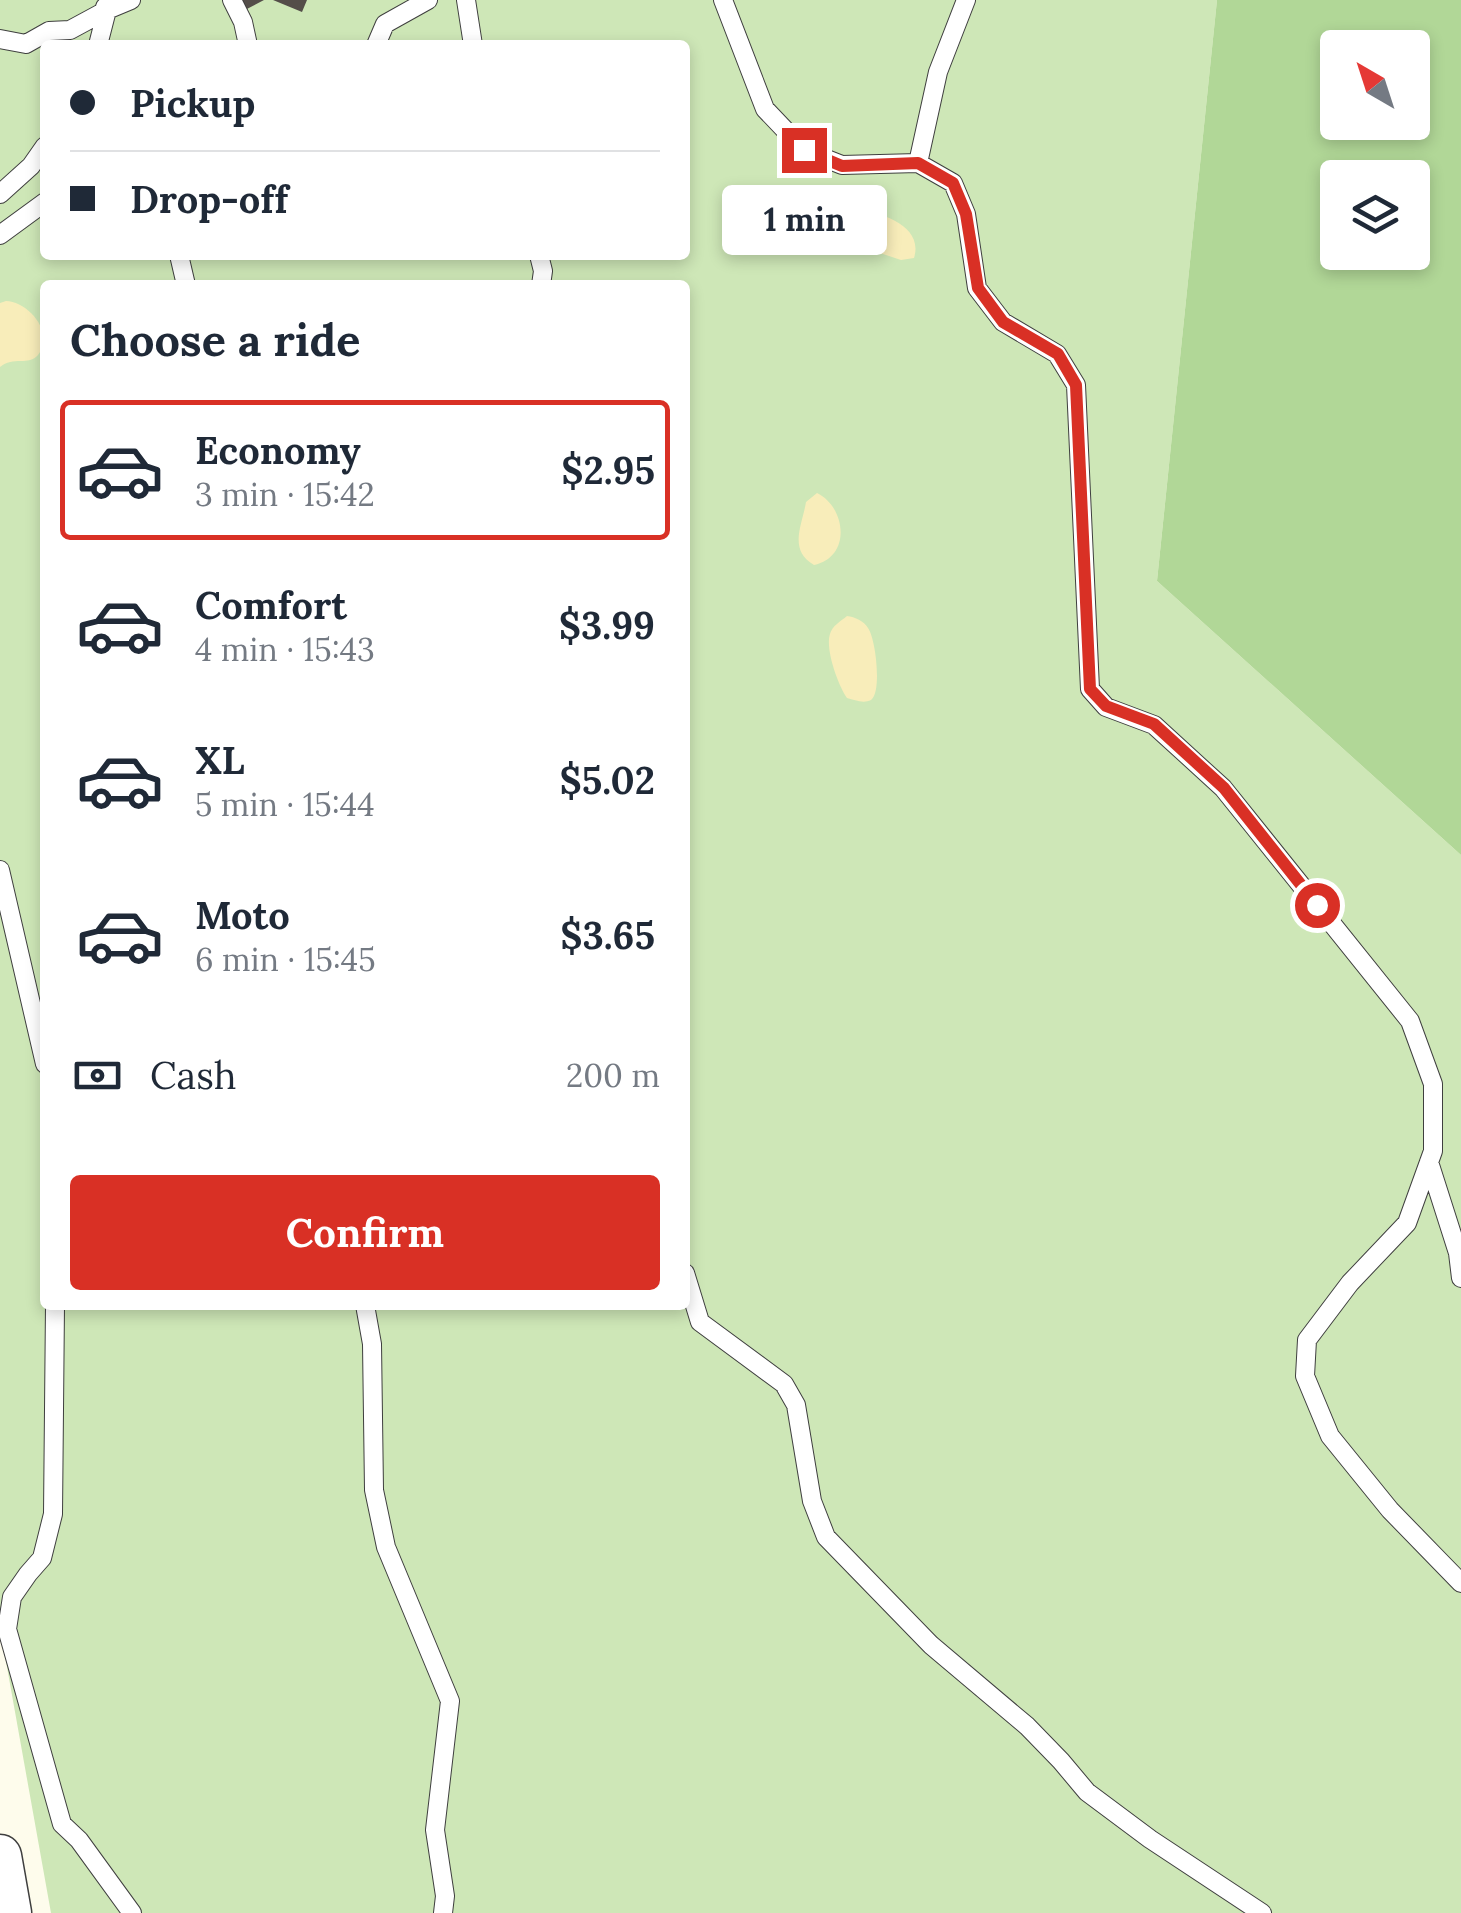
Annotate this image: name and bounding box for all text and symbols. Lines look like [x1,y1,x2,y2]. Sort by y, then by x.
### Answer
north arrow [1320,30,1430,140]
map controls [1320,30,1430,270]
text: Pickup [130,79,255,127]
route end [782,128,827,173]
button: layers [1320,160,1430,270]
text: Drop-off [130,175,288,223]
callout: 1 min [722,185,886,255]
text: 1 min [764,199,845,240]
text: Choose a ride [70,311,360,368]
icon: car [75,425,165,515]
text: Economy [195,426,361,474]
text: $2.95 [561,446,655,494]
text: 3 min · 15:42 [195,474,375,515]
icon: car [75,580,165,670]
text: Comfort [195,581,347,629]
text: $3.99 [559,601,655,649]
text: 4 min · 15:43 [195,629,375,670]
icon: car [75,735,165,825]
text: XL [195,736,245,784]
text: $5.02 [559,756,655,804]
text: 5 min · 15:44 [195,784,375,825]
route start [1295,883,1340,928]
icon: car [75,890,165,980]
text: Moto [195,891,290,939]
text: $3.65 [560,911,655,959]
text: 6 min · 15:45 [195,939,376,980]
icon: cash [70,1048,125,1103]
text: Cash [150,1051,237,1099]
text: 200 m [566,1055,660,1096]
button: Confirm [70,1175,660,1290]

